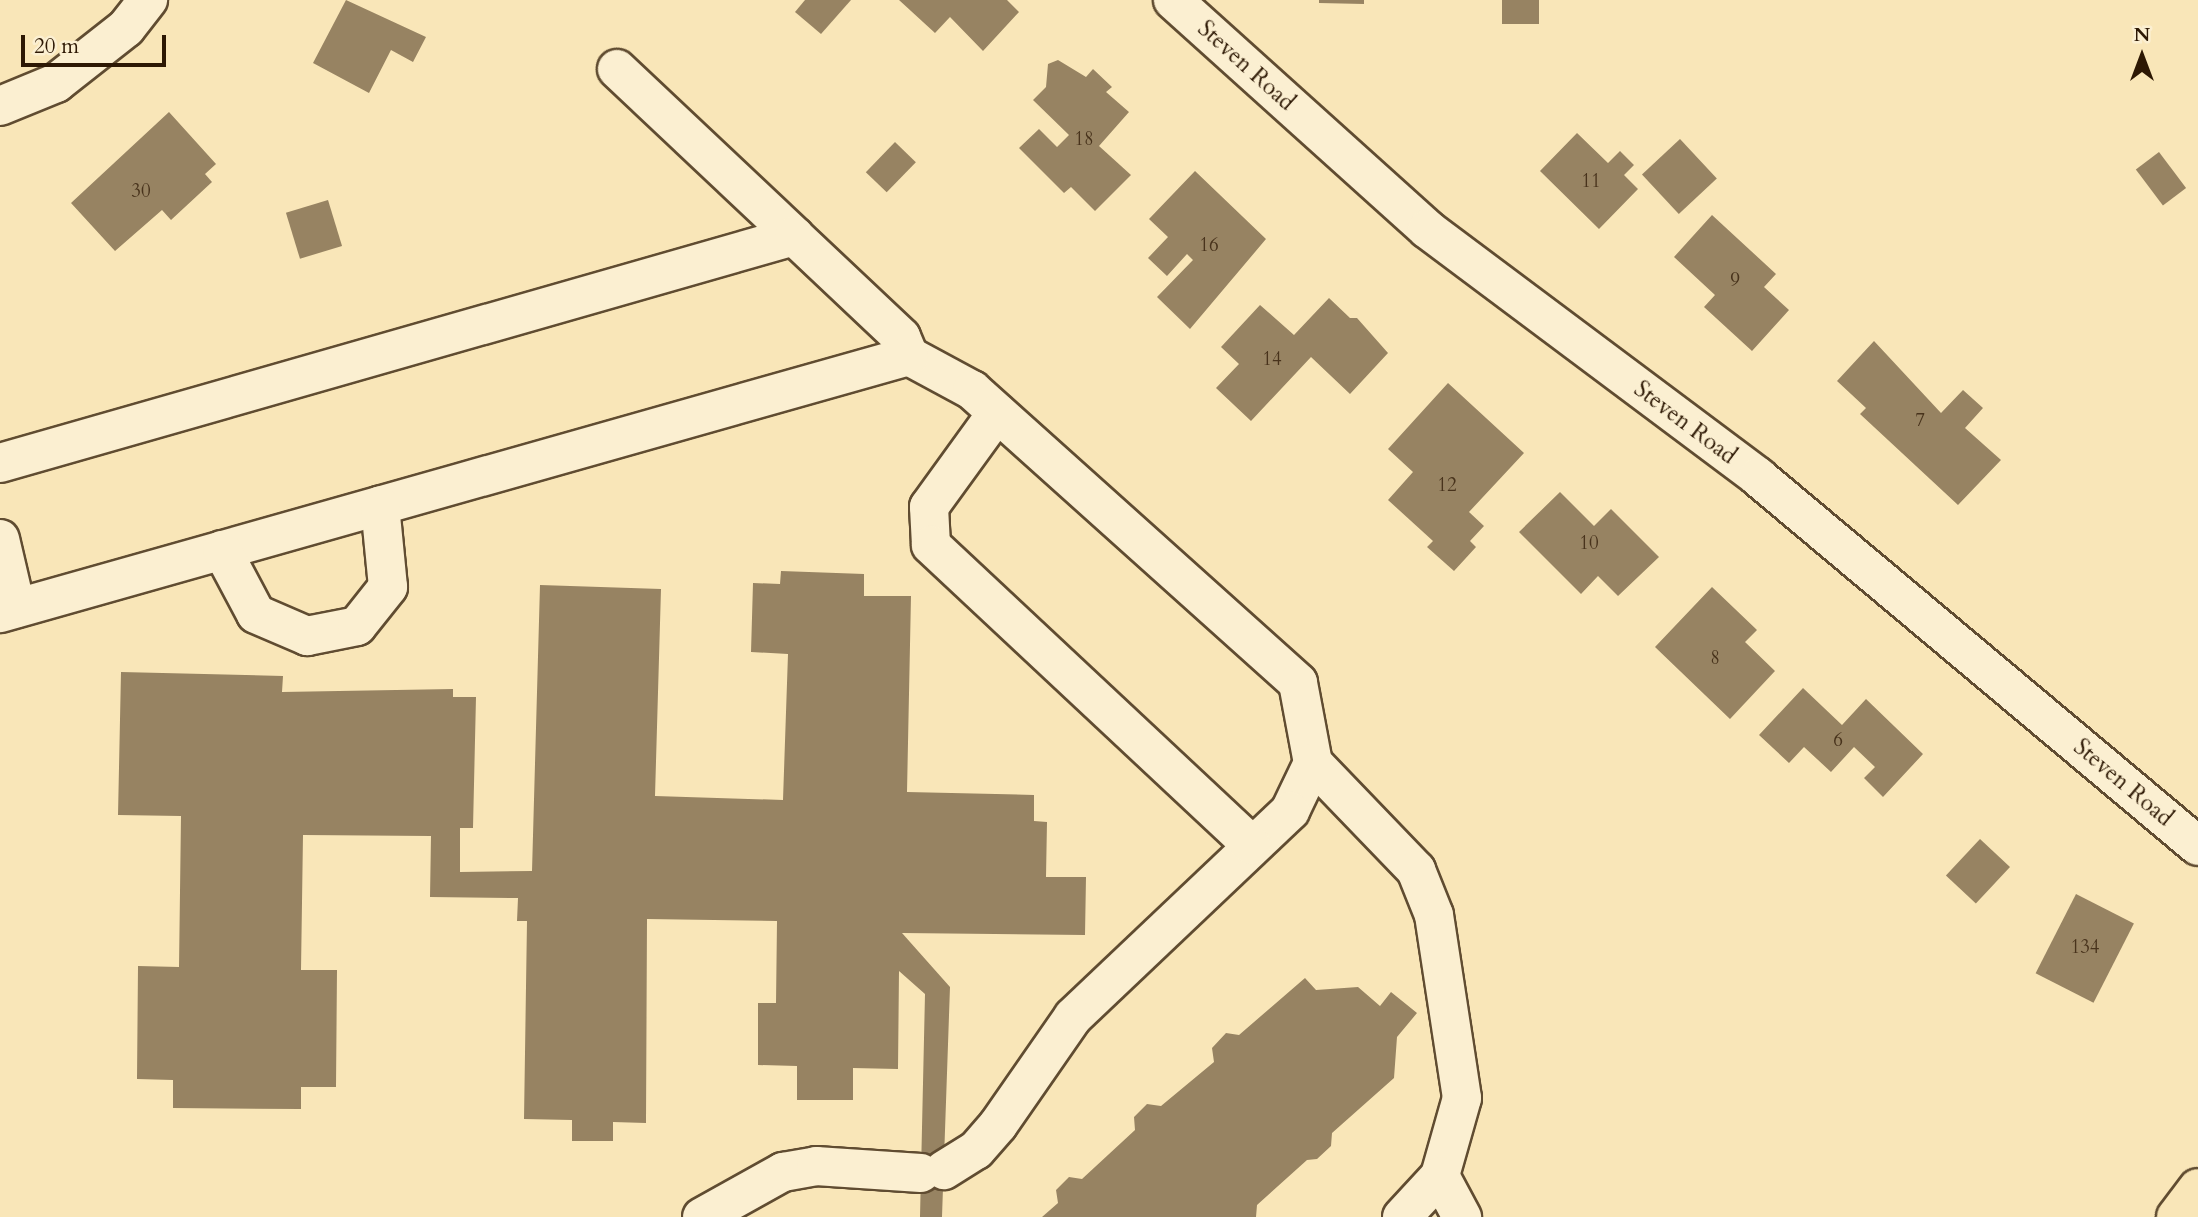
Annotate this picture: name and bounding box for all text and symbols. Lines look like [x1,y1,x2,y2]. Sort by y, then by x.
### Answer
street label: Steven Road [1192,15,1300,117]
scale bar [24,21,170,65]
north arrow [2107,21,2177,91]
text: N [2134,22,2150,48]
text: 20 m [34,32,79,61]
house number: 18 [1074,129,1094,151]
house number: 11 [1581,171,1601,193]
house number: 30 [131,181,151,203]
house number: 16 [1199,235,1219,257]
house number: 9 [1730,270,1740,292]
house number: 14 [1262,349,1282,371]
street label: Steven Road [1628,376,1742,470]
house number: 7 [1915,410,1925,432]
house number: 12 [1437,475,1457,497]
house number: 10 [1579,533,1599,555]
house number: 8 [1710,648,1720,670]
house number: 6 [1833,730,1843,752]
street label: Steven Road [2068,734,2178,832]
house number: 134 [2070,937,2100,959]

